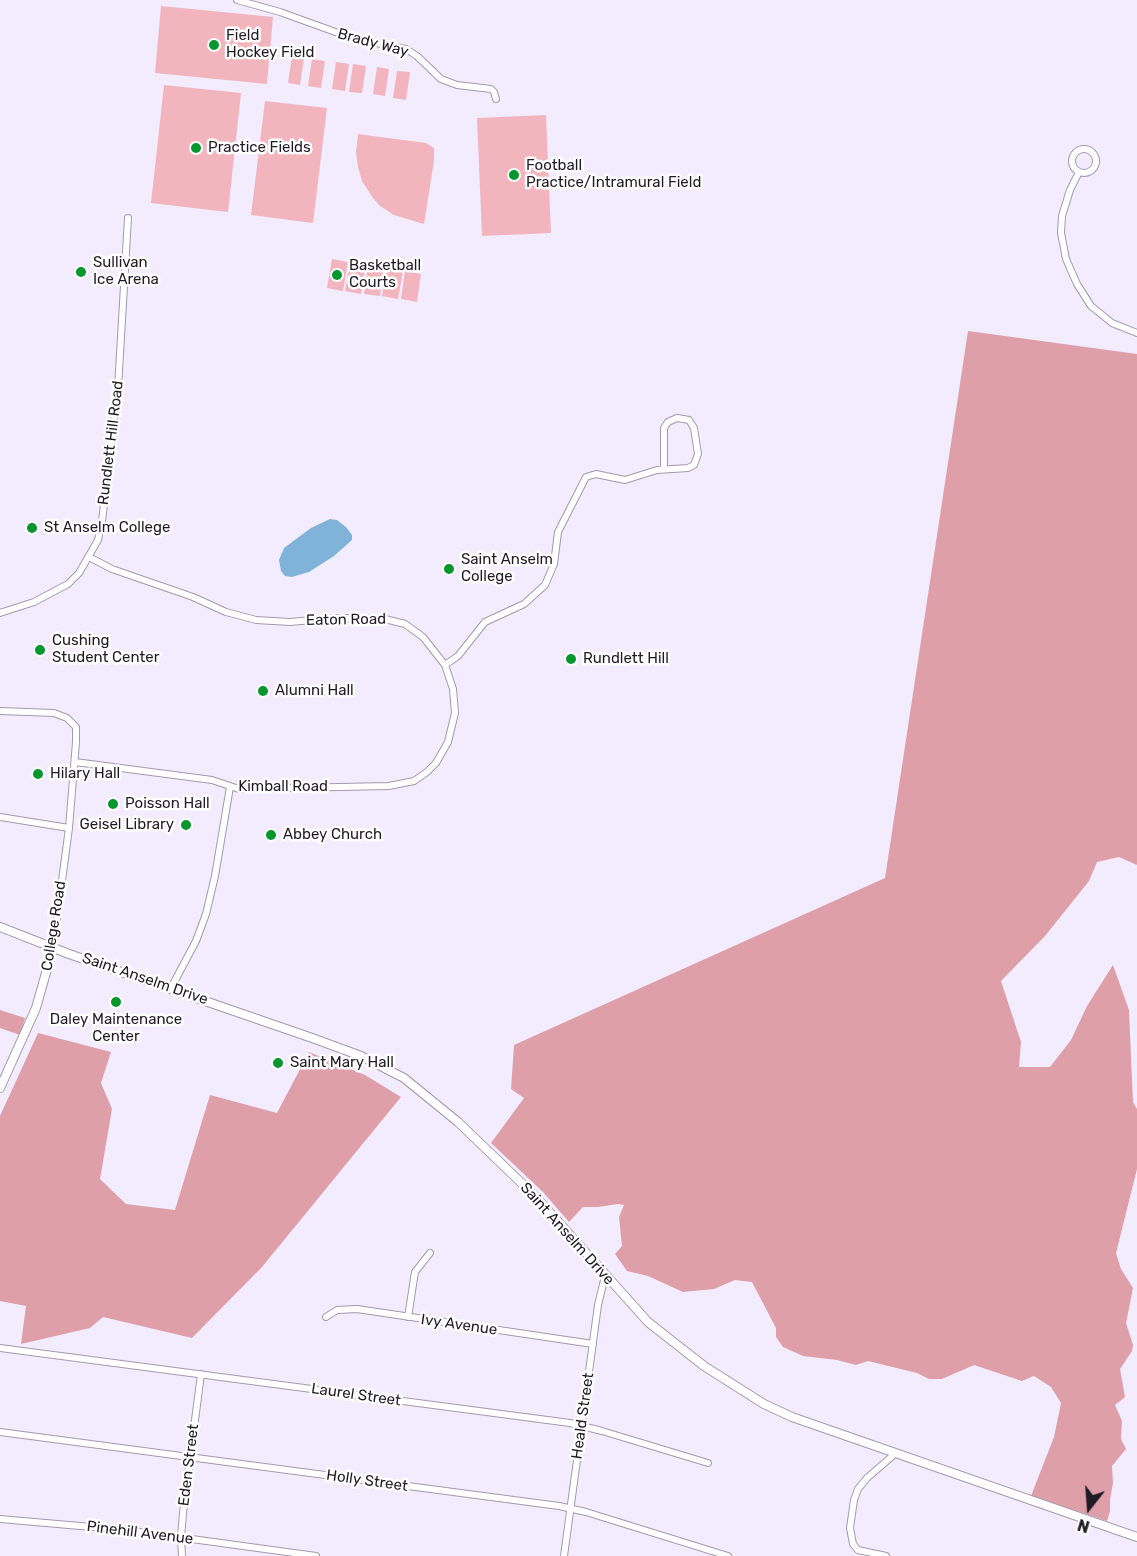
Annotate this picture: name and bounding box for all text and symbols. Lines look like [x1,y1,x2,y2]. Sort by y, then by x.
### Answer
street label: Brady Way [335,25,411,61]
place label: Field Hockey Field [226,27,314,62]
marker: Field Hockey Field [207,38,221,52]
place label: Practice Fields [208,139,311,157]
marker: Practice Fields [189,141,203,155]
place label: Football Practice/Intramural Field [526,157,701,192]
marker: Football Practice/Intramural Field [507,168,521,182]
place label: Sullivan Ice Arena [93,254,159,289]
place label: Basketball Courts [349,257,421,292]
marker: Sullivan Ice Arena [74,265,88,279]
marker: Basketball Courts [330,268,344,282]
street label: Rundlett Hill Road [94,380,128,506]
place label: St Anselm College [44,519,170,537]
marker: St Anselm College [25,521,39,535]
place label: Saint Anselm College [461,551,553,586]
marker: Saint Anselm College [442,562,456,576]
street label: Eaton Road [306,610,386,630]
place label: Cushing Student Center [52,632,159,667]
marker: Cushing Student Center [33,643,47,657]
place label: Rundlett Hill [583,650,669,668]
marker: Rundlett Hill [564,652,578,666]
place label: Alumni Hall [275,682,354,700]
marker: Alumni Hall [256,684,270,698]
place label: Hilary Hall [50,765,120,783]
marker: Hilary Hall [31,767,45,781]
street label: Kimball Road [238,778,328,796]
place label: Poisson Hall [125,795,210,813]
marker: Poisson Hall [106,797,120,811]
place label: Geisel Library [80,816,174,834]
marker: Geisel Library [179,818,193,832]
place label: Abbey Church [283,826,382,844]
marker: Abbey Church [264,828,278,842]
street label: College Road [38,880,70,972]
street label: Saint Anselm Drive [80,949,210,1009]
marker: Daley Maintenance Center [109,995,123,1009]
place label: Daley Maintenance Center [50,1011,182,1046]
place label: Saint Mary Hall [290,1054,394,1072]
marker: Saint Mary Hall [271,1056,285,1070]
street label: Saint Anselm Drive [516,1179,618,1289]
street label: Ivy Avenue [420,1311,498,1339]
street label: Heald Street [568,1372,598,1460]
street label: Laurel Street [310,1380,402,1410]
street label: Eden Street [175,1423,203,1507]
street label: Holly Street [325,1466,409,1496]
north arrow [1059,1478,1119,1538]
text: N [1075,1515,1092,1536]
street label: Pinehill Avenue [86,1518,194,1548]

